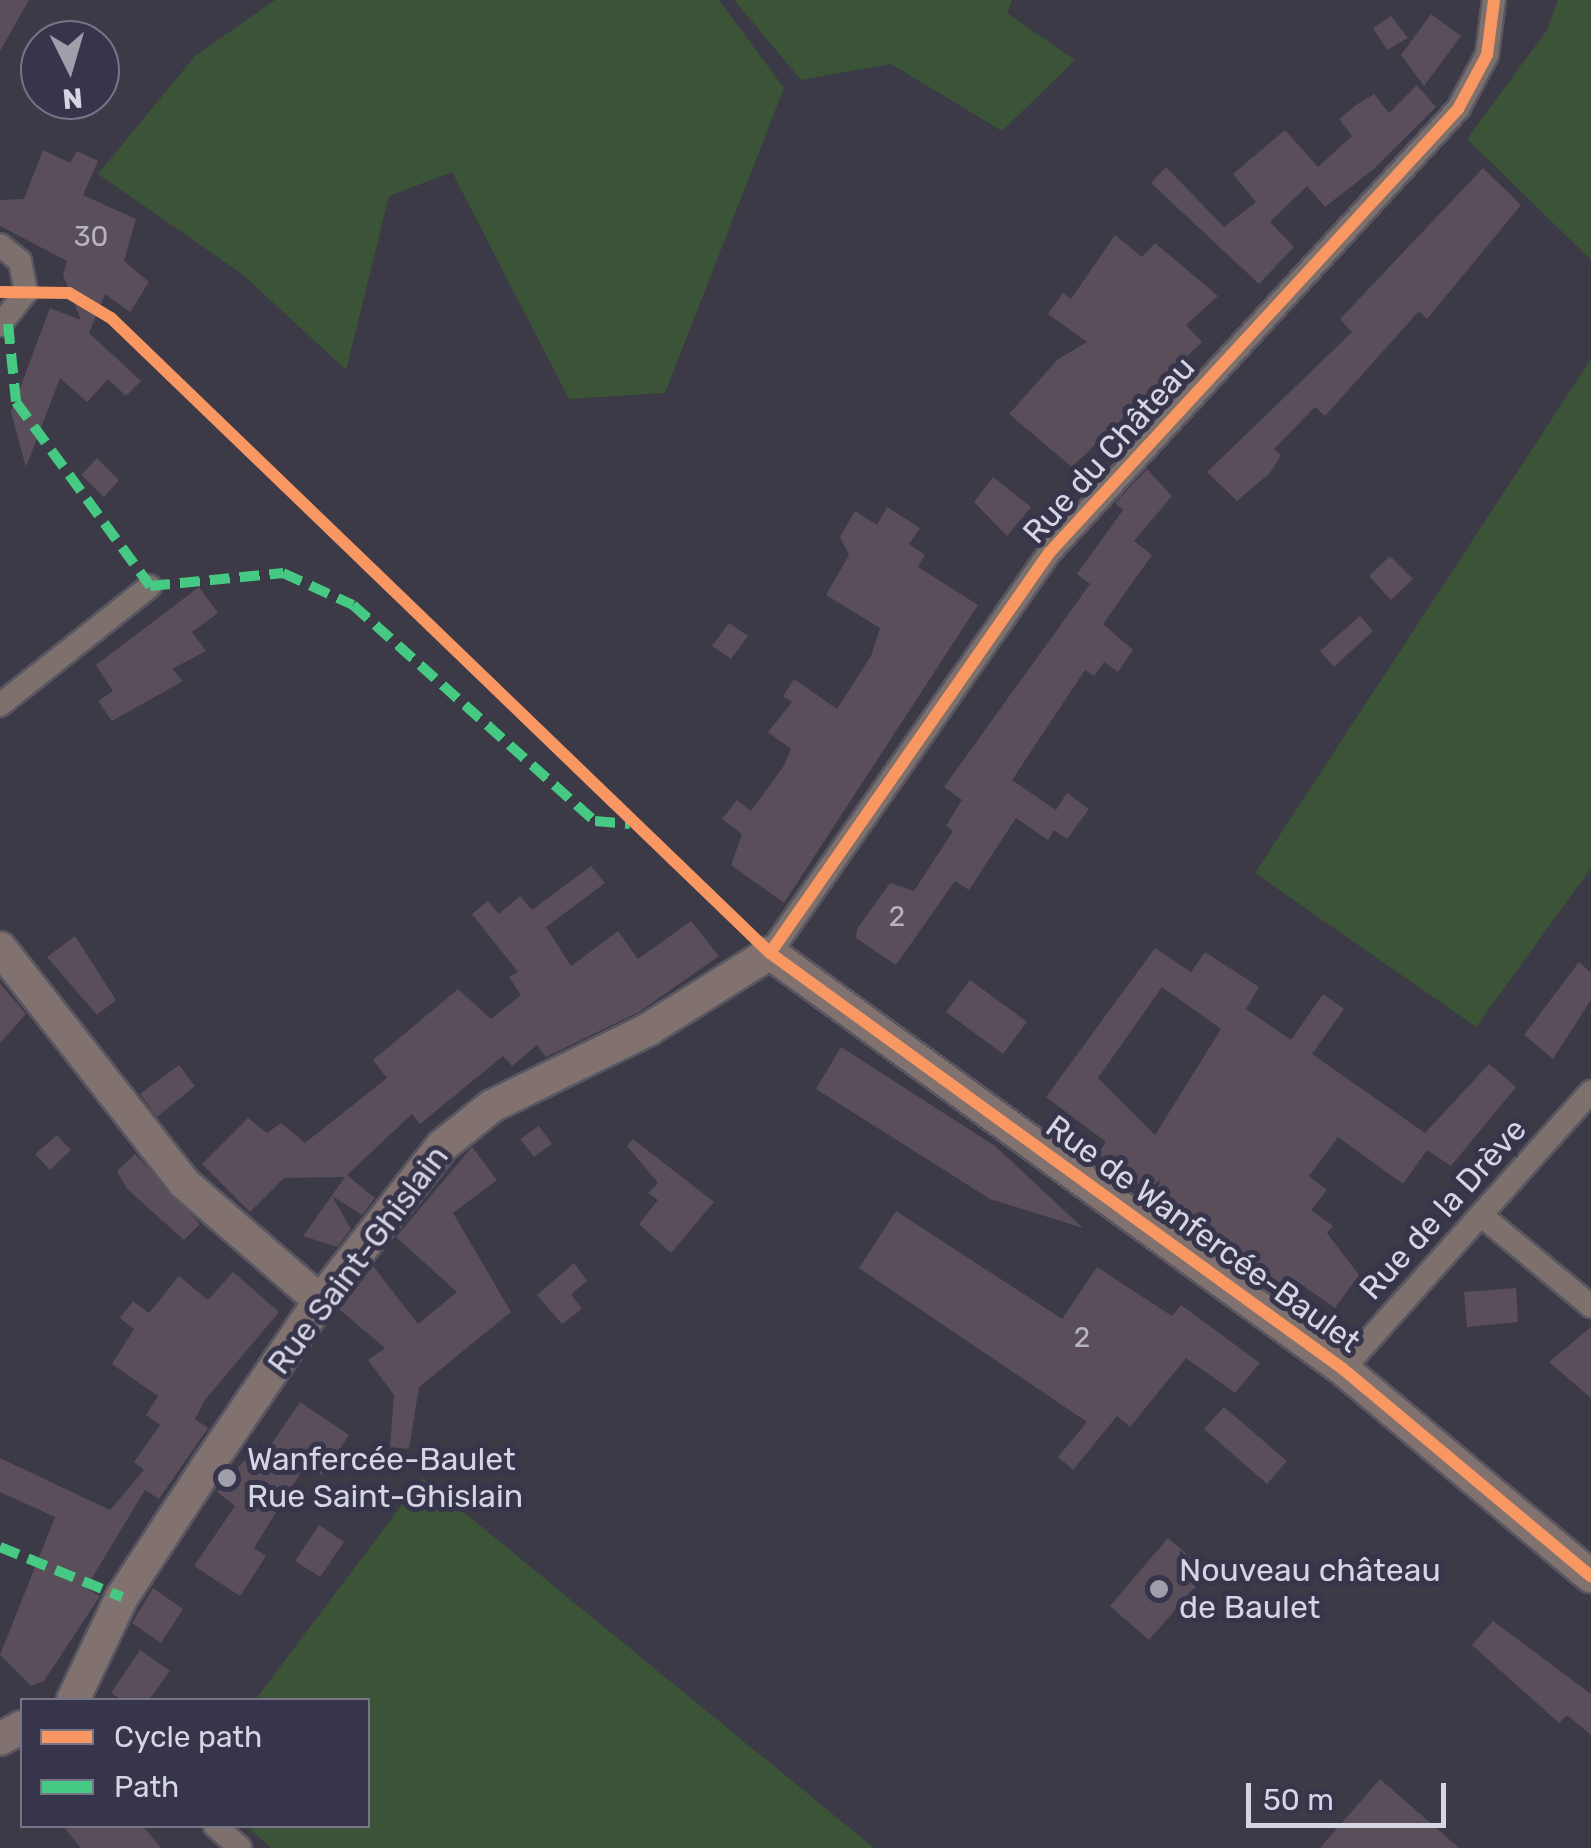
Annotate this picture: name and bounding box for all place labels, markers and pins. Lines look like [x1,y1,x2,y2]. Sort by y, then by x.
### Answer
place label: Wanfercée-Baulet Rue Saint-Ghislain [247,1441,523,1516]
marker: Wanfercée-Baulet Rue Saint-Ghislain [216,1467,238,1489]
place label: Nouveau château de Baulet [1179,1552,1441,1627]
marker: Nouveau château de Baulet [1148,1578,1170,1600]

